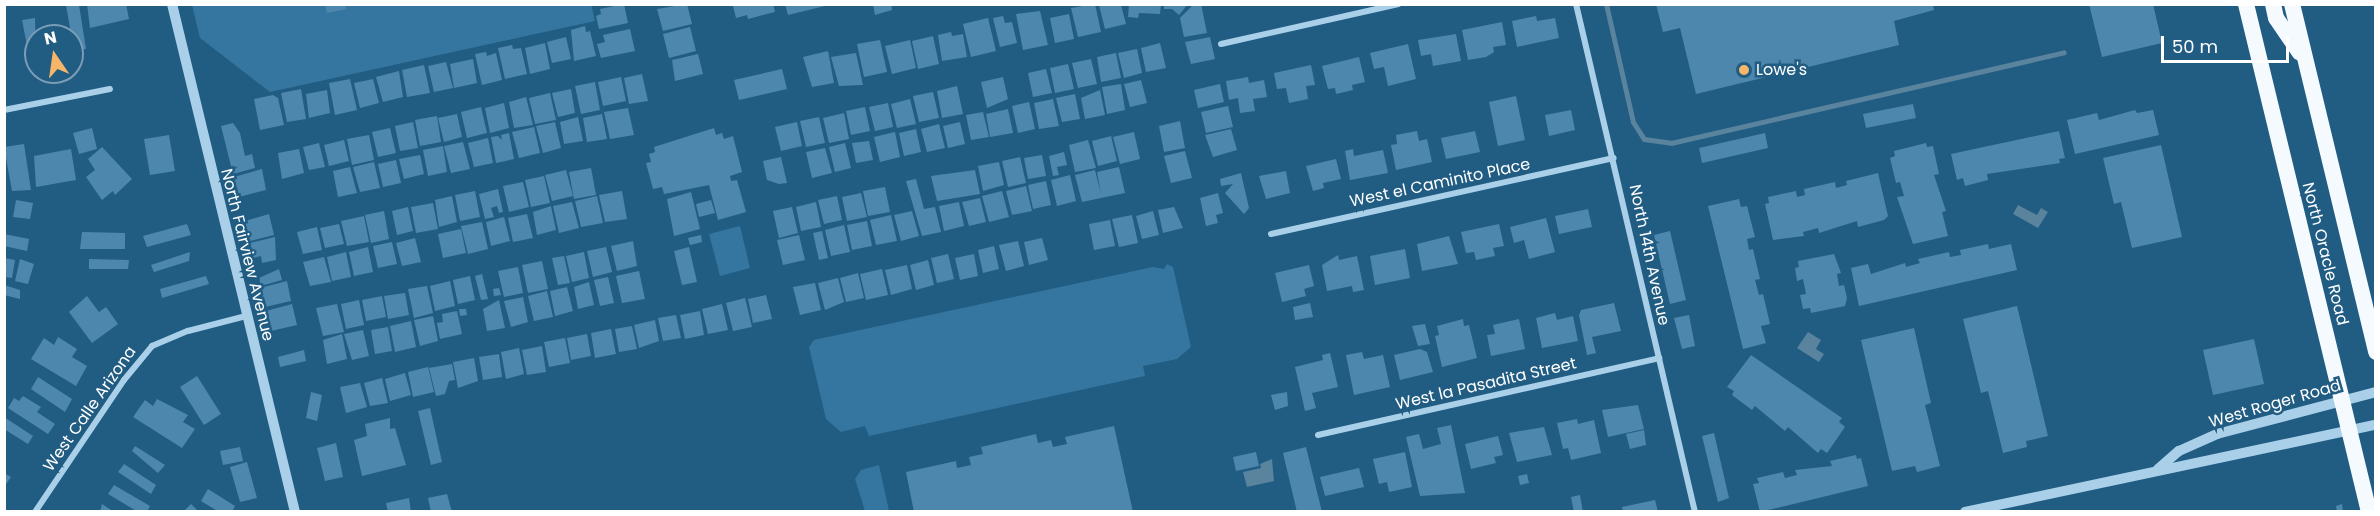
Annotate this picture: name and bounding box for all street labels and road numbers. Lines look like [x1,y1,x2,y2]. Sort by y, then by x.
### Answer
street label: West el Caminito Place [1348,154,1532,212]
street label: North Fairview Avenue [216,167,278,343]
street label: North Oracle Road [2298,181,2352,327]
street label: North 14th Avenue [1625,183,1673,327]
street label: West Calle Arizona [40,343,140,475]
street label: West la Pasadita Street [1394,354,1578,414]
street label: West Roger Road [2207,376,2343,432]

